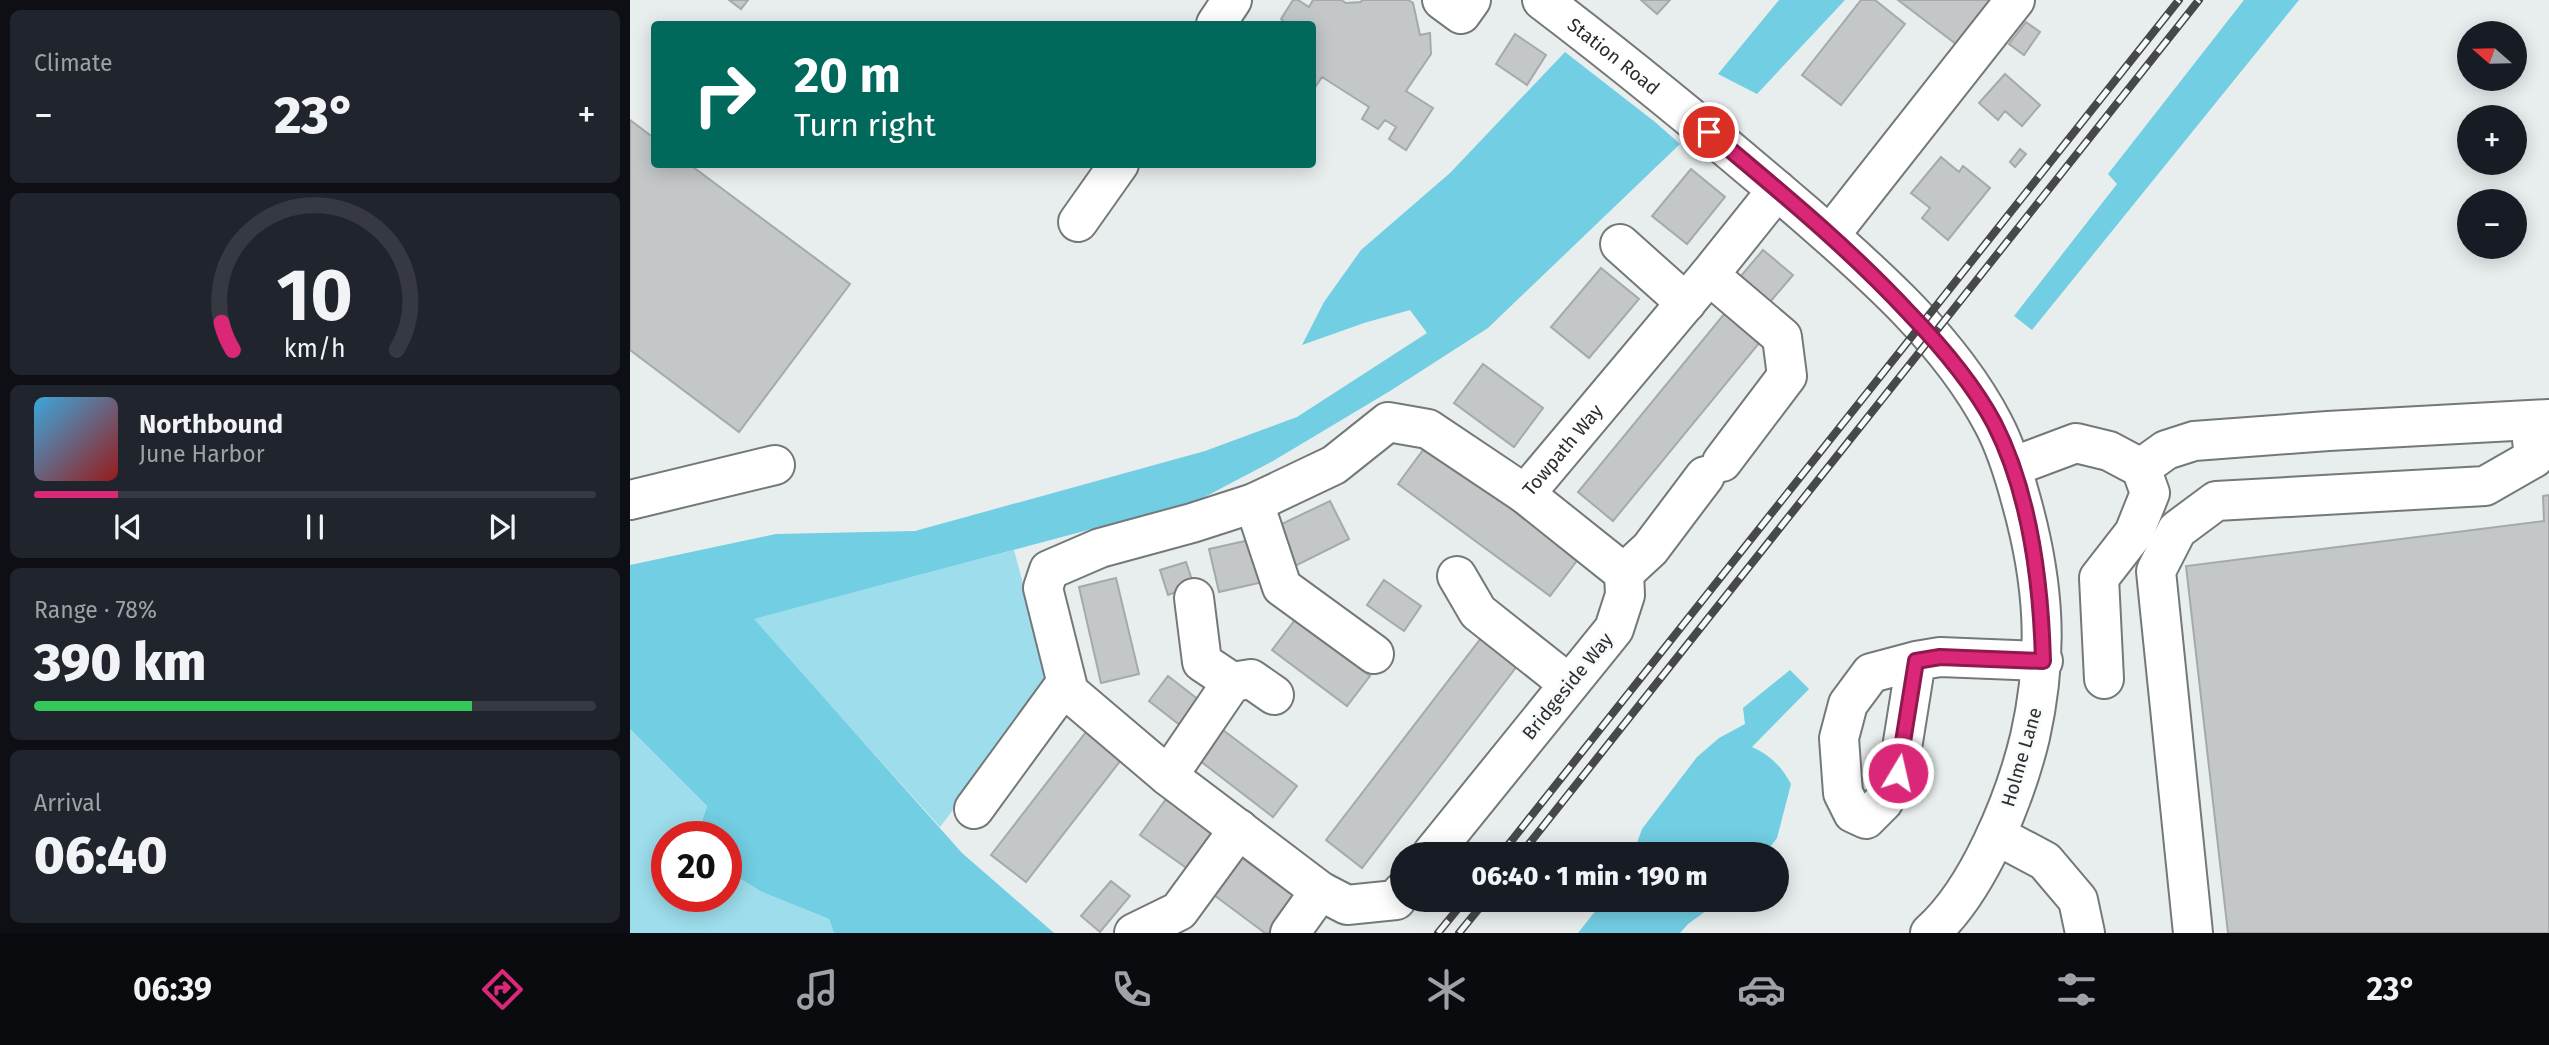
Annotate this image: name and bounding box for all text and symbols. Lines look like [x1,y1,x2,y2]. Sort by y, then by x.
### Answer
street label: Station Road [1563,13,1664,100]
north arrow [2457,21,2527,91]
map controls [2457,21,2527,259]
text: 20 m [794,46,901,105]
text: Climate [34,49,113,77]
icon: right [679,49,770,140]
text: 23° [274,84,356,147]
text: − [34,92,53,138]
text: + [577,92,596,138]
pin [1679,102,1739,162]
button: + [2457,105,2527,175]
text: Turn right [794,106,936,144]
icon: arrive [1690,113,1728,151]
button: − [2457,189,2527,259]
text: 10 [277,252,353,339]
text: km/h [284,334,346,364]
street label: Towpath Way [1518,399,1608,500]
text: Northbound [139,409,283,440]
text: June Harbor [139,440,265,468]
icon: previous [109,508,147,546]
icon: pause [296,508,334,546]
icon: next [483,508,521,546]
text: Range · 78% [34,596,157,624]
street label: Bridgeside Way [1517,628,1618,744]
text: 390 km [34,631,206,694]
street label: Holme Lane [1996,705,2047,810]
position arrow [1861,736,1935,810]
text: Arrival [34,789,101,817]
speed limit sign: 20 [651,821,742,912]
text: 06:40 [34,824,168,887]
text: 06:40 · 1 min · 190 m [1472,861,1707,892]
icon: directions [478,965,527,1014]
icon: music [793,965,842,1014]
icon: phone [1107,965,1156,1014]
icon: climate [1422,965,1471,1014]
icon: car [1737,965,1786,1014]
icon: filters [2052,965,2101,1014]
text: 06:39 [133,970,212,1008]
text: 23° [2366,970,2416,1008]

